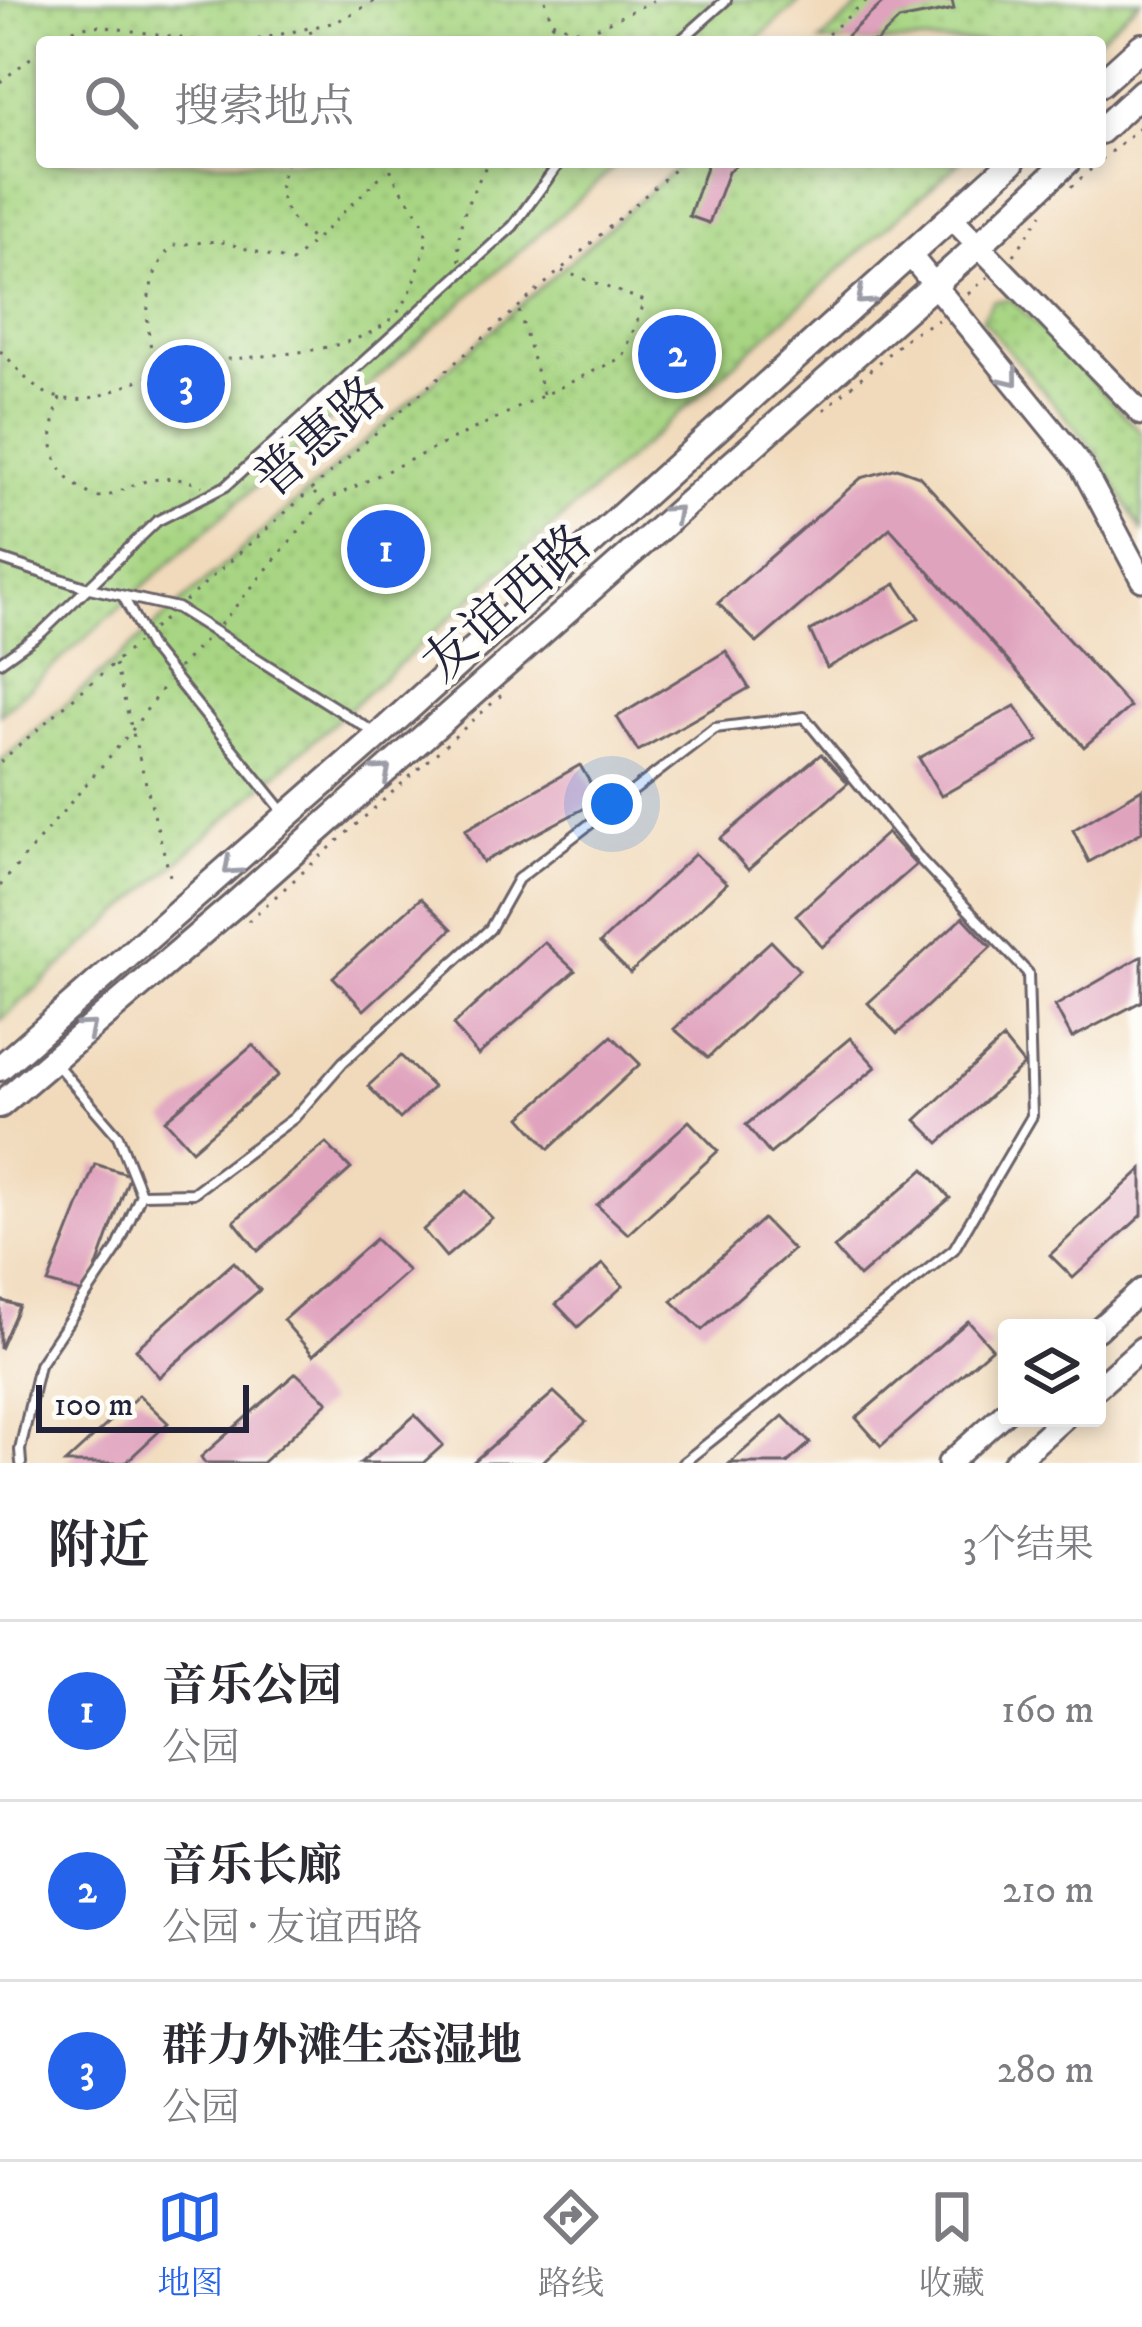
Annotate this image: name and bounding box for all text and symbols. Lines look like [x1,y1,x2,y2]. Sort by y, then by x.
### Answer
search box [36,36,1106,168]
icon: search [78,69,144,135]
text: 搜索地点 [174,80,354,136]
one-way arrow [856,283,877,304]
pin: 2 [638,309,716,399]
pin: 3 [147,339,225,429]
street label: 普惠路 [241,364,399,513]
one-way arrow [996,364,1018,386]
pin: 1 [347,504,425,594]
one-way arrow [660,506,682,527]
street label: 友谊西路 [411,512,605,696]
one-way arrow [369,765,390,786]
your location [582,774,642,834]
one-way arrow [223,853,244,874]
one-way arrow [74,1020,96,1042]
map controls [998,1319,1106,1427]
button: layers [998,1319,1106,1427]
scale bar [36,1379,249,1432]
text: 100 m [54,1385,133,1426]
text: 附近 [48,1515,150,1579]
text: 3个结果 [962,1521,1094,1570]
text: 音乐公园 [162,1659,342,1715]
text: 1 [80,1686,94,1735]
text: 160 m [1001,1686,1094,1735]
text: 公园 [162,1724,240,1773]
text: 音乐长廊 [162,1839,342,1895]
text: 2 [77,1866,97,1915]
text: 210 m [1002,1866,1094,1915]
text: 公园 · 友谊西路 [162,1904,422,1953]
text: 群力外滩生态湿地 [162,2019,522,2075]
text: 3 [80,2046,94,2095]
text: 280 m [997,2046,1094,2095]
text: 公园 [162,2084,240,2133]
tab: 地图 [157,2184,223,2305]
tab: 路线 [538,2184,604,2305]
tab: 收藏 [919,2184,985,2305]

